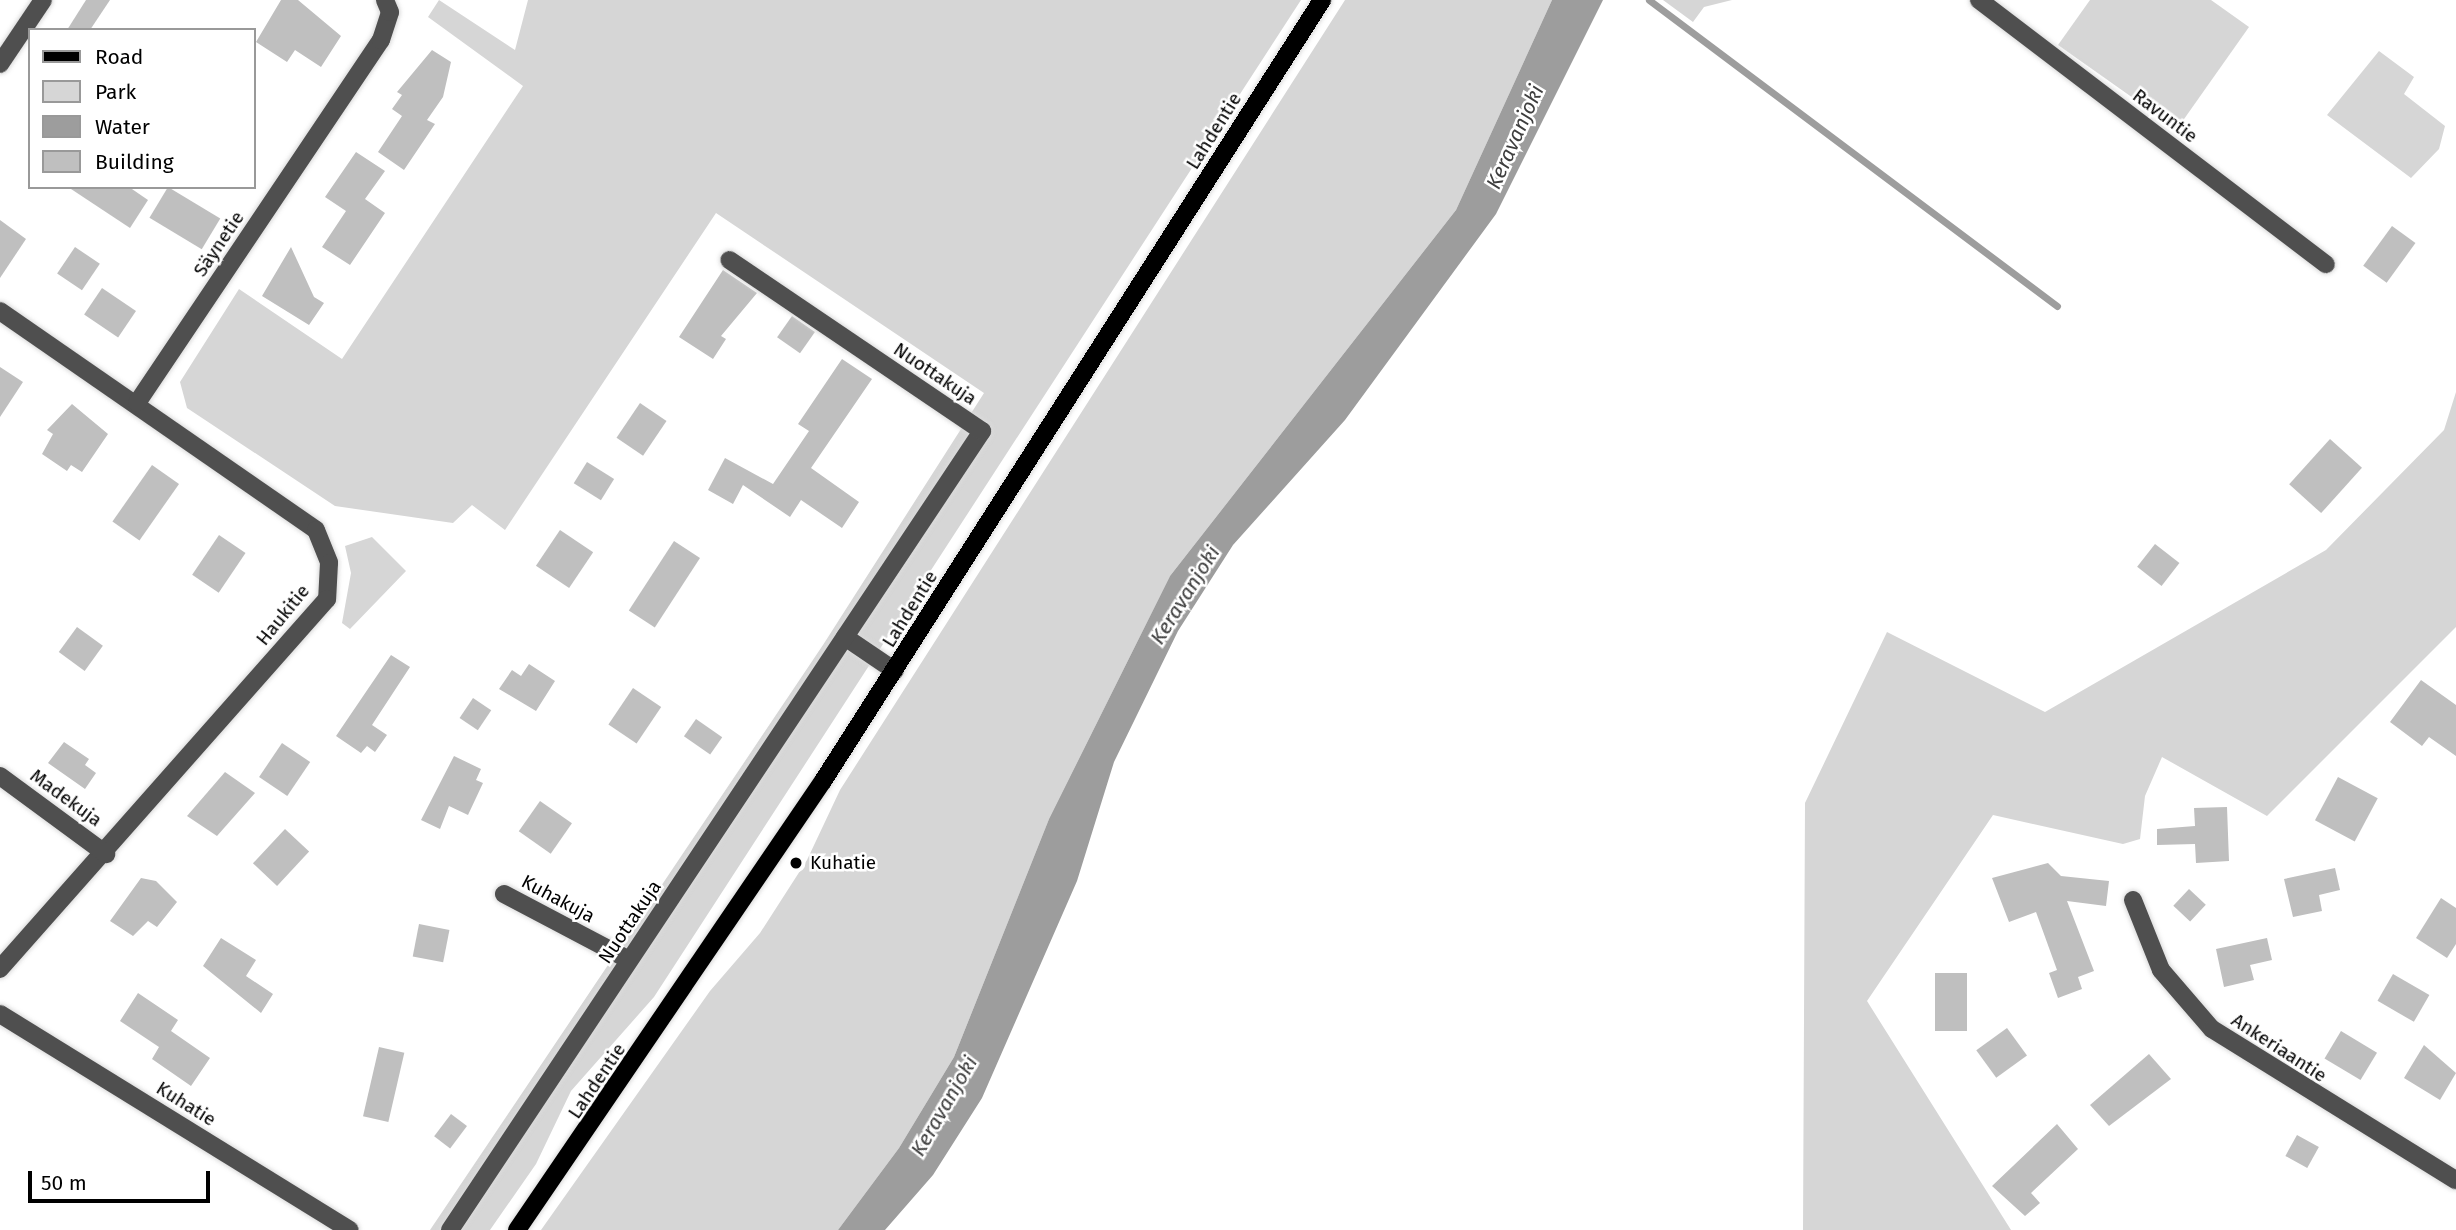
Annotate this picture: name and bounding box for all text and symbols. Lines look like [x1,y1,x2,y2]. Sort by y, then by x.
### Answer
legend [28,28,256,189]
text: Road [95,44,143,70]
text: Park [95,79,136,105]
water label: Keravanjoki [1481,81,1549,193]
street label: Ravuntie [2128,84,2202,148]
street label: Lahdentie [1182,88,1246,174]
text: Water [95,114,150,140]
text: Building [95,149,174,175]
street label: Säynetie [189,207,249,281]
street label: Nuottakuja [889,338,981,410]
water label: Keravanjoki [1145,541,1225,649]
street label: Lahdentie [878,566,942,652]
street label: Haukitie [251,580,315,650]
street label: Madekuja [26,764,106,832]
place label: Kuhatie [810,852,876,874]
marker: Kuhatie [788,855,804,871]
street label: Kuhakuja [517,870,599,928]
street label: Nuottakuja [594,876,666,968]
street label: Ankeriaantie [2227,1009,2331,1087]
street label: Lahdentie [563,1039,631,1123]
water label: Keravanjoki [905,1051,983,1161]
street label: Kuhatie [152,1077,220,1131]
scale bar [32,1156,214,1200]
text: 50 m [41,1170,87,1196]

